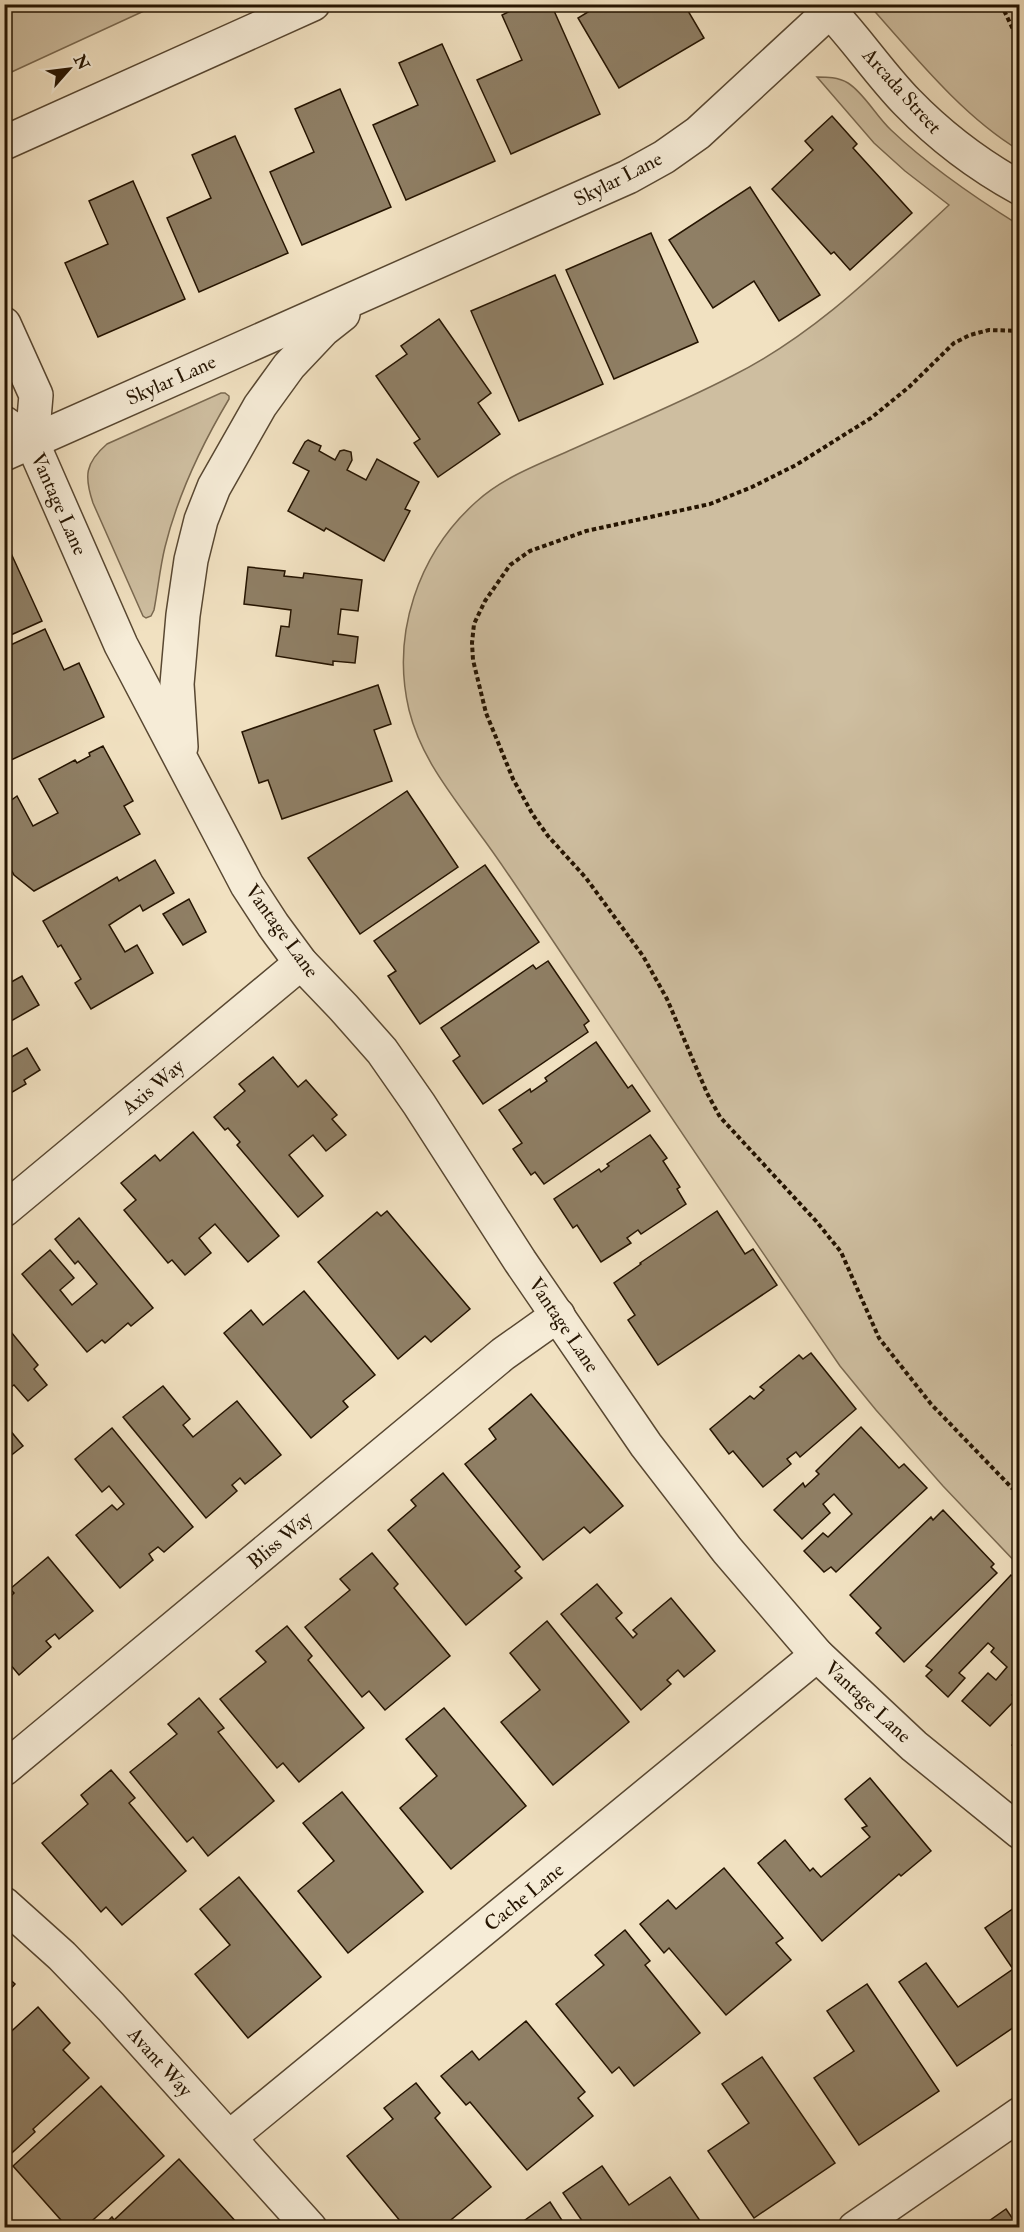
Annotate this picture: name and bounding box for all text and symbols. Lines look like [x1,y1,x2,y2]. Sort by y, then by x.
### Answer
north arrow [39,39,99,99]
street label: Arcada Street [856,42,947,139]
text: N [69,51,94,74]
street label: Skylar Lane [570,146,666,212]
street label: Skylar Lane [122,349,220,411]
street label: Vantage Lane [25,449,93,559]
street label: Vantage Lane [240,879,324,983]
street label: Axis Way [116,1053,190,1121]
street label: Vantage Lane [523,1273,605,1377]
street label: Bliss Way [243,1505,318,1574]
street label: Vantage Lane [819,1656,917,1748]
street label: Cache Lane [479,1857,569,1937]
street label: Avant Way [122,2021,199,2103]

